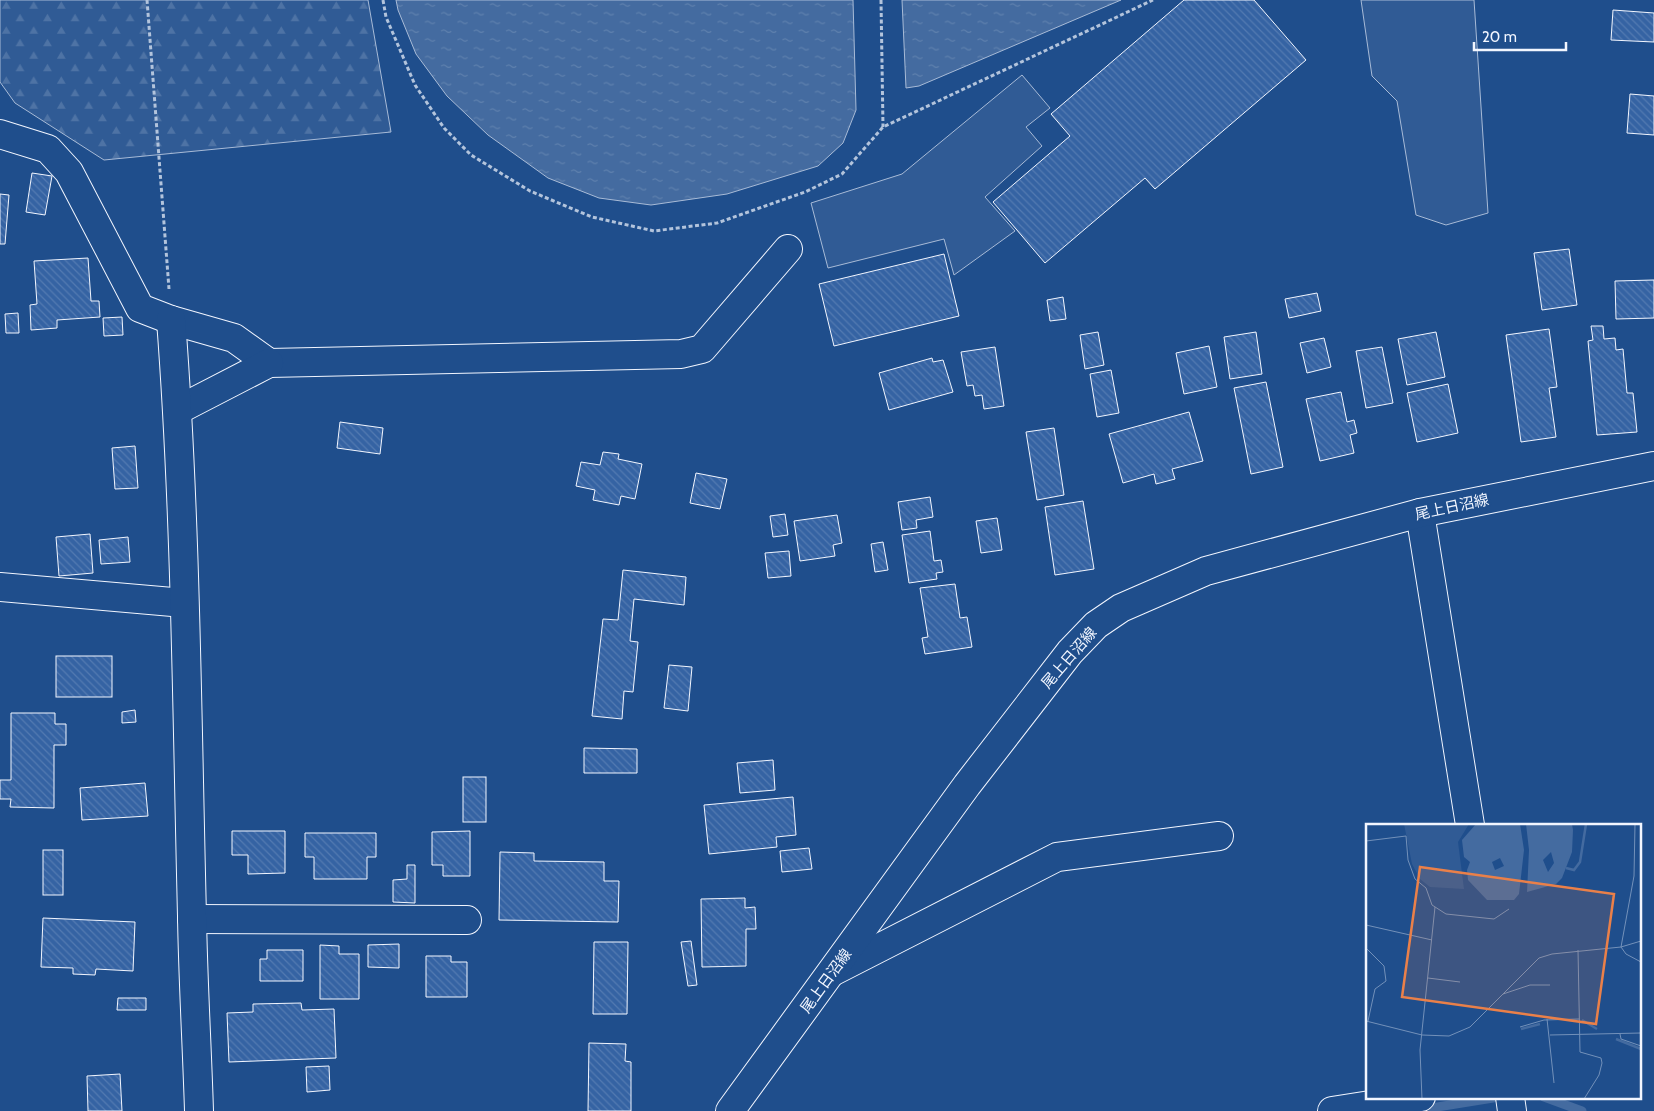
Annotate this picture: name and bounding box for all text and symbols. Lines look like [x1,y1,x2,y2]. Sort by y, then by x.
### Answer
scale bar [1474,20,1566,52]
text: 20 m [1482,28,1517,46]
street label: 尾上日沼線 [1413,490,1491,524]
street label: 尾上日沼線 [1038,624,1100,692]
inset map [1366,824,1642,1098]
street label: 尾上日沼線 [797,945,855,1017]

